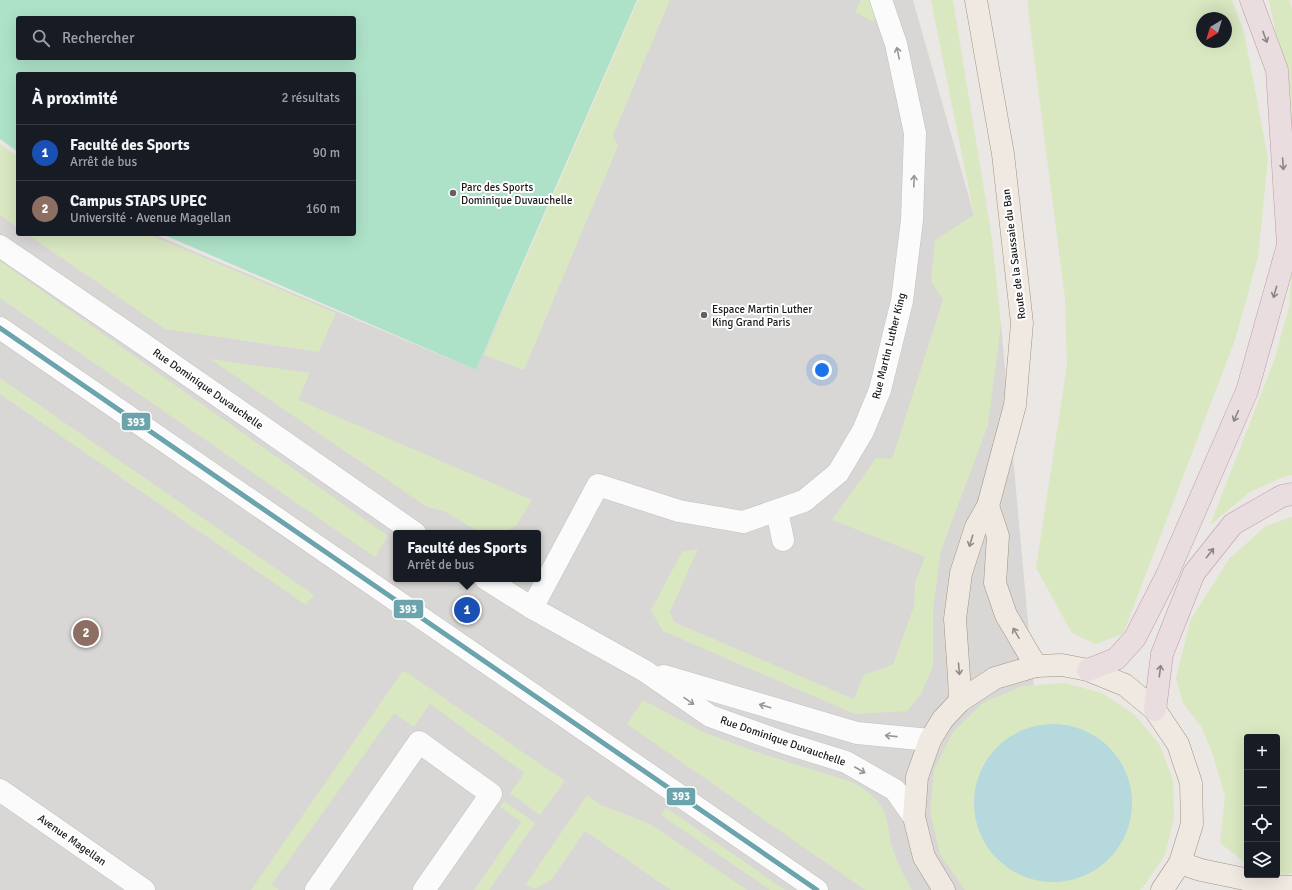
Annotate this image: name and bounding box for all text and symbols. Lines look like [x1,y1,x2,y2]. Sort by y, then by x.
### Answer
north arrow [1196,12,1232,48]
search box [16,16,356,60]
icon: search [30,27,52,49]
text: Rechercher [62,29,135,47]
one-way arrow [1261,30,1269,42]
one-way arrow [894,47,902,60]
text: À proximité [32,88,118,109]
text: 2 résultats [281,90,340,106]
text: Faculté des Sports [70,136,190,154]
text: 1 [41,145,49,161]
text: 90 m [313,145,340,161]
text: Arrêt de bus [70,154,137,170]
one-way arrow [1280,157,1287,170]
one-way arrow [910,175,917,188]
place label: Parc des Sports Dominique Duvauchelle [461,181,572,207]
marker: Parc des Sports Dominique Duvauchelle [448,188,458,198]
street label: Route de la Saussaie du Ban [1000,188,1028,320]
text: Campus STAPS UPEC [70,192,207,210]
text: 2 [41,201,49,217]
text: 160 m [306,201,340,217]
text: Université · Avenue Magellan [70,210,231,226]
one-way arrow [1271,286,1278,299]
street label: Rue Martin Luther King [870,291,909,400]
place label: Espace Martin Luther King Grand Paris [712,303,812,329]
marker: Espace Martin Luther King Grand Paris [699,310,709,320]
street label: Rue Dominique Duvauchelle [150,346,266,432]
your location [812,360,832,380]
one-way arrow [1232,410,1239,422]
line badge: 393 [121,412,151,431]
text: 393 [127,416,145,429]
popup [393,530,541,582]
one-way arrow [967,534,974,547]
text: Faculté des Sports [407,539,527,557]
one-way arrow [1206,547,1214,558]
text: Arrêt de bus [407,557,474,573]
pin: 1 [454,595,480,625]
line badge: 393 [393,599,424,619]
text: 393 [399,603,417,616]
pin: 2 [73,618,99,648]
one-way arrow [1011,627,1019,639]
one-way arrow [955,662,962,675]
one-way arrow [1156,665,1164,678]
one-way arrow [683,697,694,705]
one-way arrow [758,702,771,709]
street label: Rue Dominique Duvauchelle [719,713,847,769]
one-way arrow [885,733,898,740]
map controls [1244,734,1280,878]
button: + [1244,734,1280,770]
one-way arrow [854,767,866,775]
button: − [1244,770,1280,806]
line badge: 393 [666,787,696,806]
text: 393 [672,790,690,803]
button: locate [1244,806,1280,842]
street label: Avenue Magellan [35,812,109,868]
button: layers [1244,842,1280,878]

